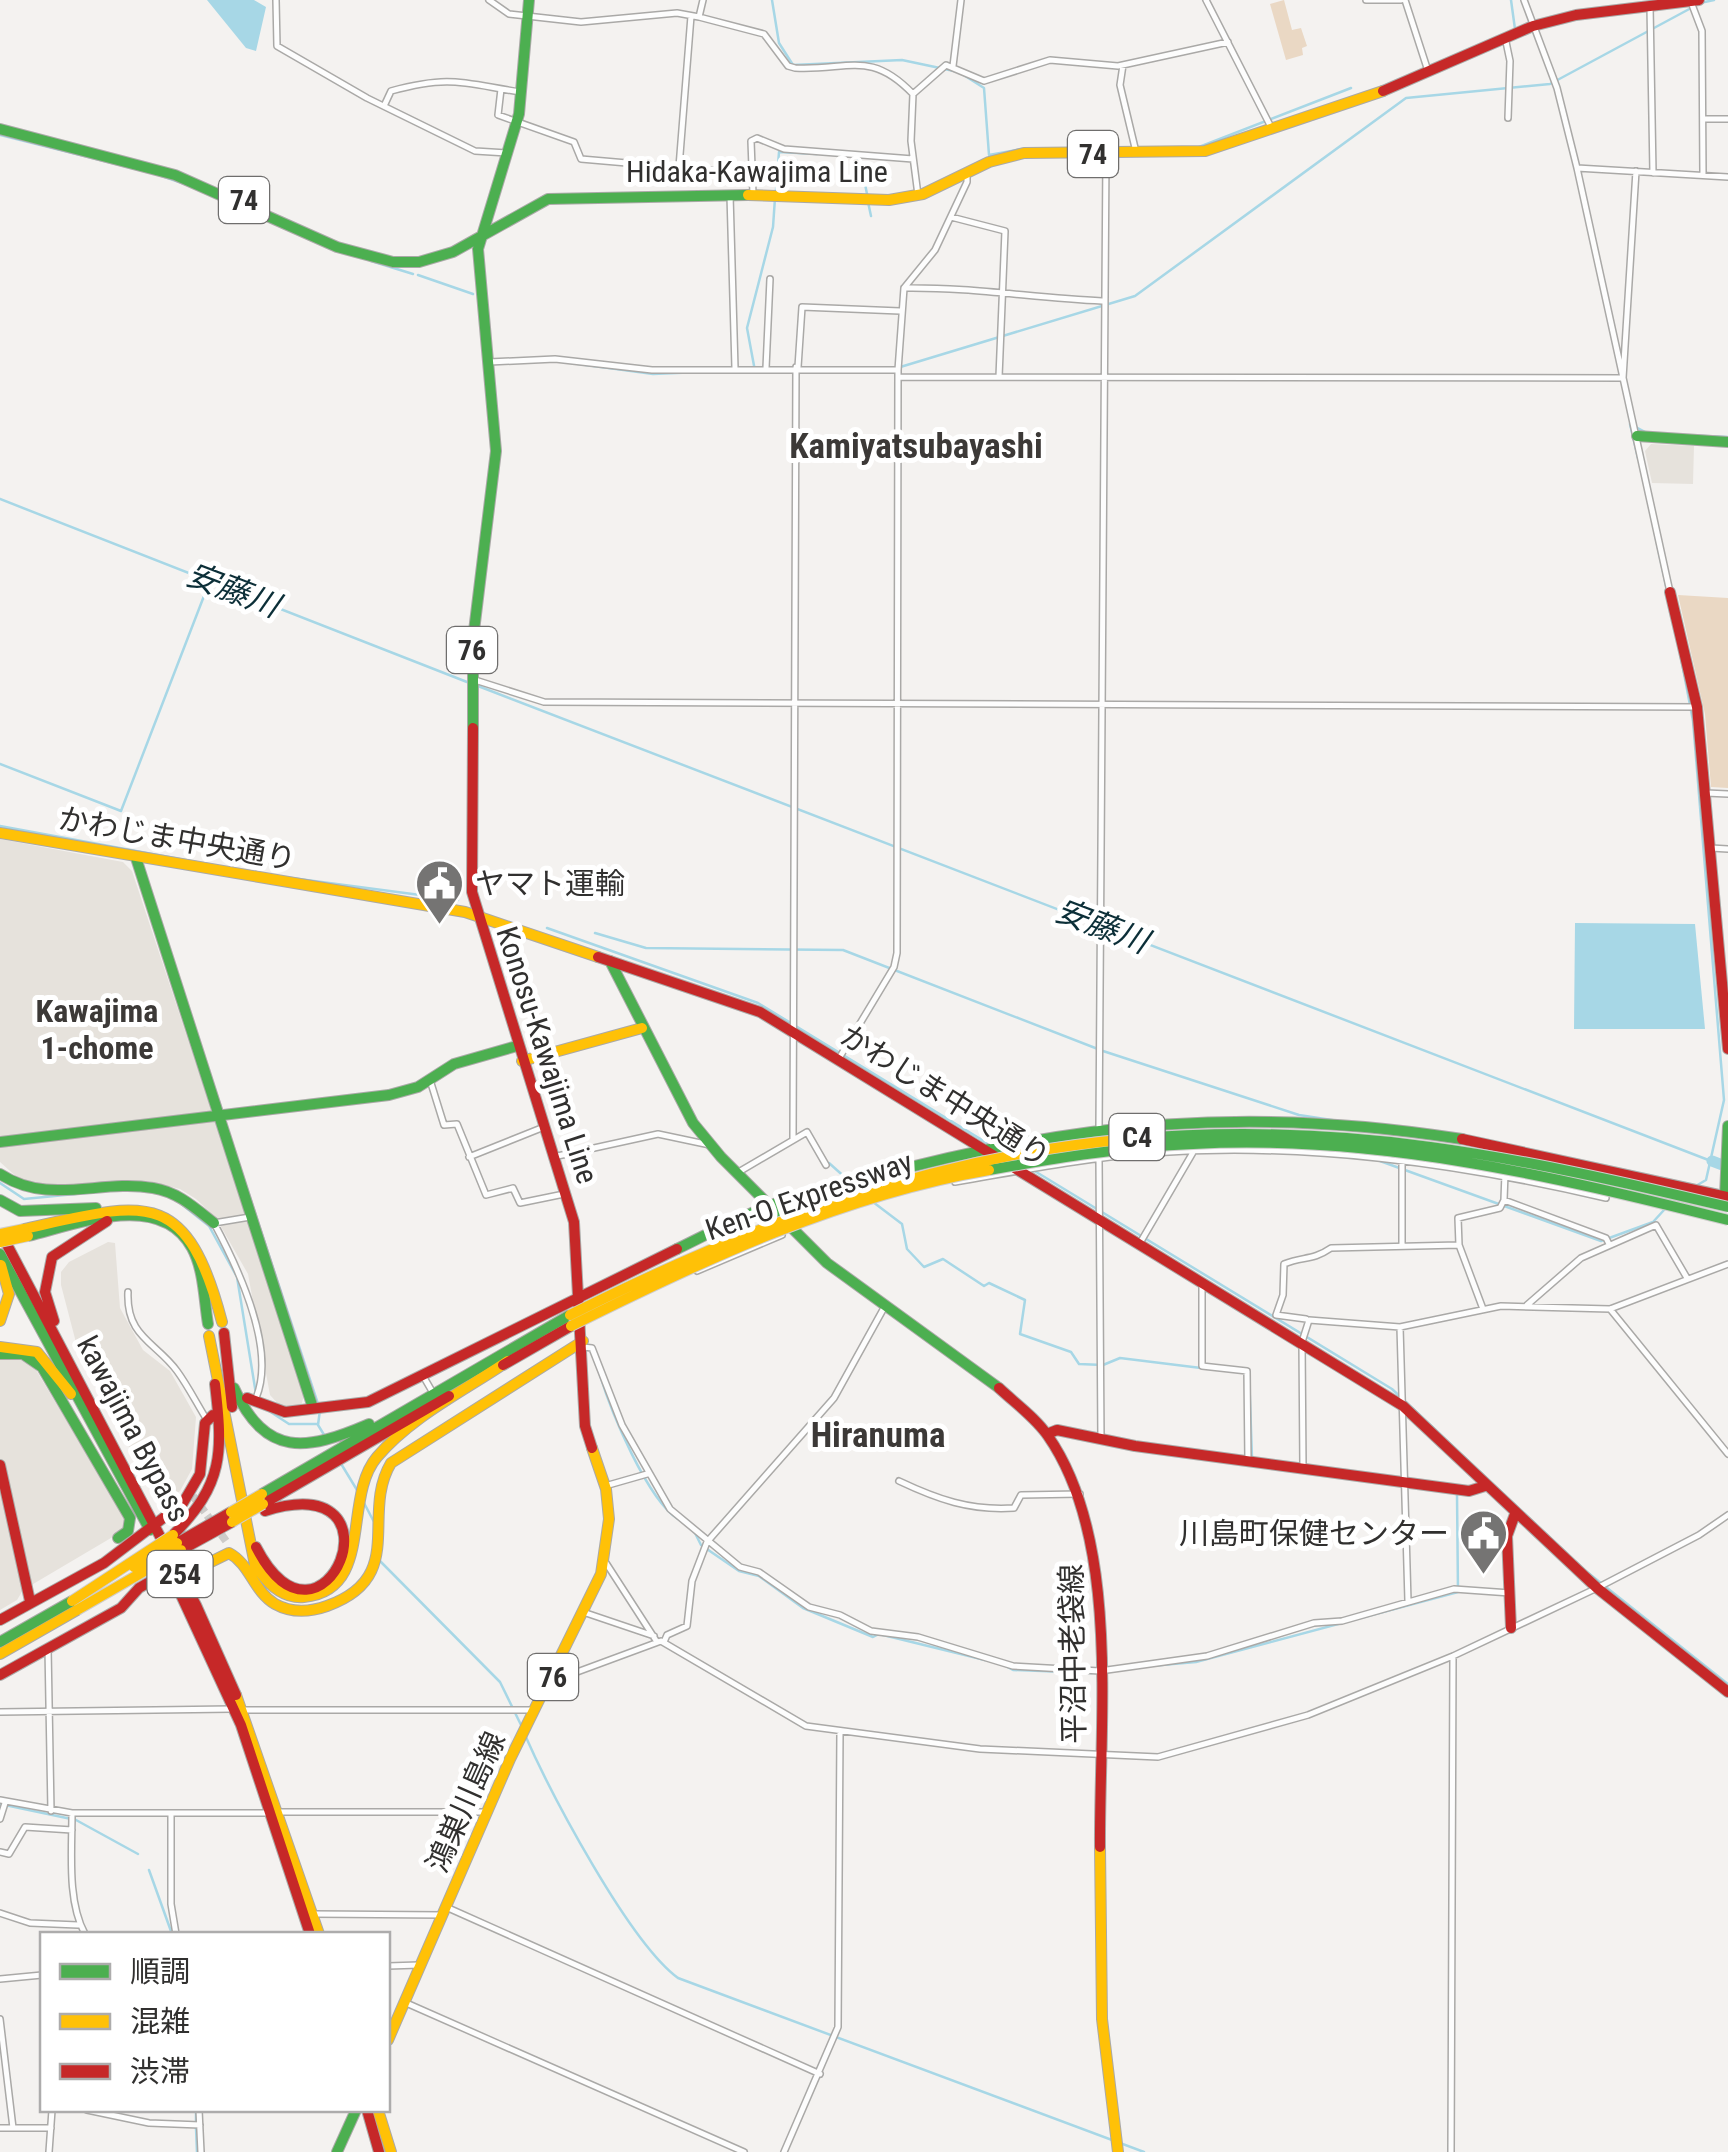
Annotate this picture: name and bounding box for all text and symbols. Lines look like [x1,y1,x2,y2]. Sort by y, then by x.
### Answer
road number: 74 [1068,131,1118,177]
street label: Hidaka-Kawajima Line [626,154,888,189]
road number: 74 [219,177,269,223]
district label: Kamiyatsubayashi [789,426,1043,467]
water label: 安藤川 [181,555,287,626]
road number: 76 [447,627,497,673]
street label: かわじま中央通り [56,800,298,877]
public building icon: ヤマト運輸 [414,858,466,926]
place label: ヤマト運輸 [475,866,625,901]
water label: 安藤川 [1050,891,1156,962]
street label: Konosu-Kawajima Line [489,922,606,1188]
district label: Kawajima 1-chome [36,992,158,1067]
street label: かわじま中央通り [834,1017,1056,1174]
road number: C4 [1110,1114,1164,1160]
street label: Ken-O Expressway [701,1144,917,1247]
street label: kawajima Bypass [70,1330,197,1527]
district label: Hiranuma [811,1415,945,1456]
public building icon: 川島町保健センター [1458,1508,1510,1576]
place label: 川島町保健センター [1179,1516,1449,1551]
road number: 254 [148,1551,212,1597]
street label: 平沼中老袋線 [1053,1564,1092,1744]
road number: 76 [528,1654,578,1700]
street label: 鴻巣川島線 [419,1726,512,1877]
legend [40,1932,390,2112]
text: 順調 [130,1954,190,1989]
text: 混雑 [130,2004,190,2039]
text: 渋滞 [130,2054,190,2089]

